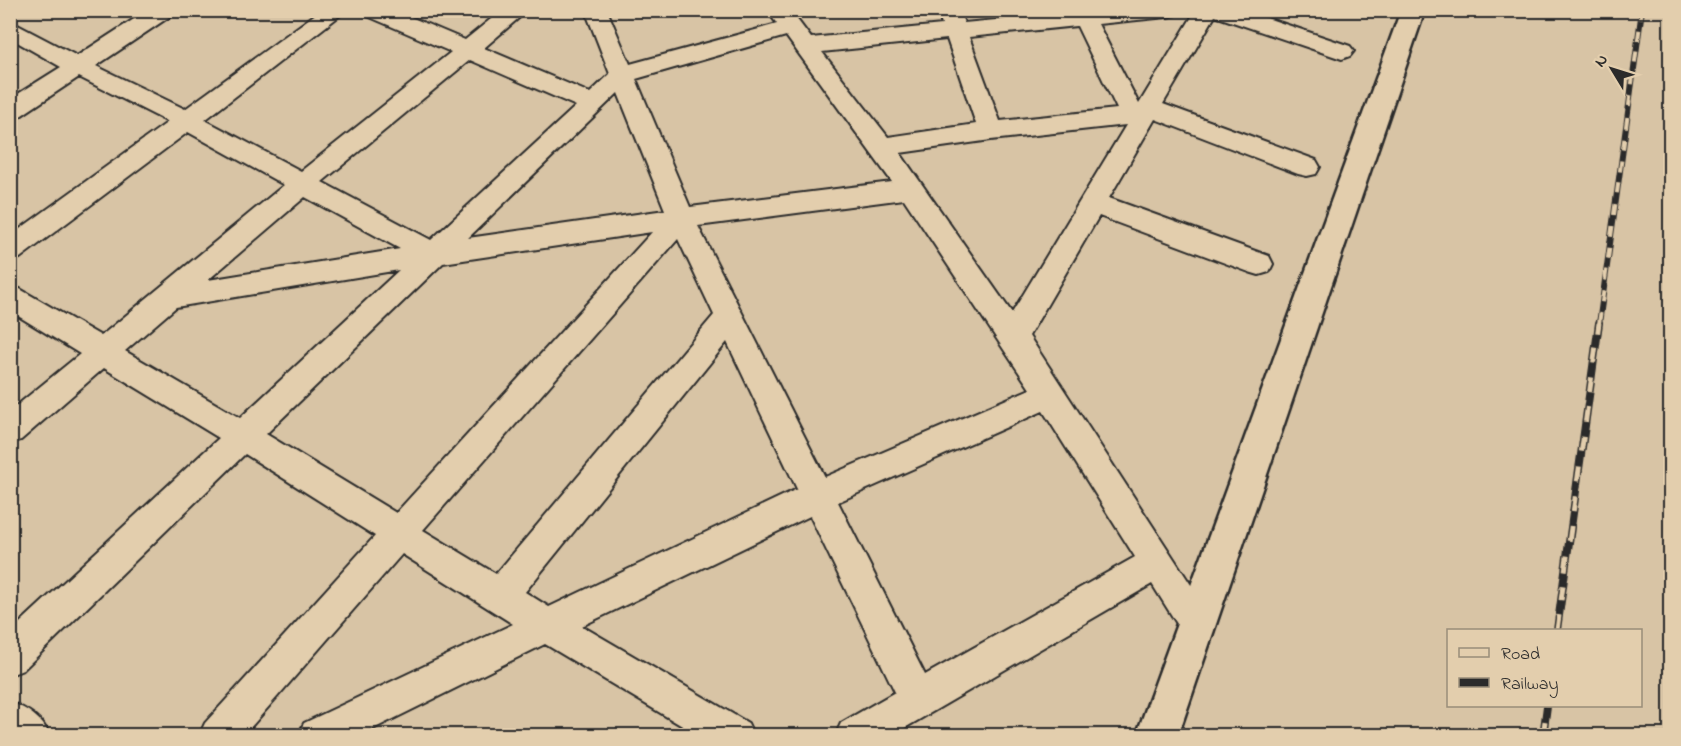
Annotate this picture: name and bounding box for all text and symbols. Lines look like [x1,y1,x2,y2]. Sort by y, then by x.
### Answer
north arrow [1582,39,1642,99]
text: N [1589,49,1615,73]
legend [1447,629,1642,707]
text: Road [1501,642,1540,668]
text: Railway [1501,672,1558,698]

